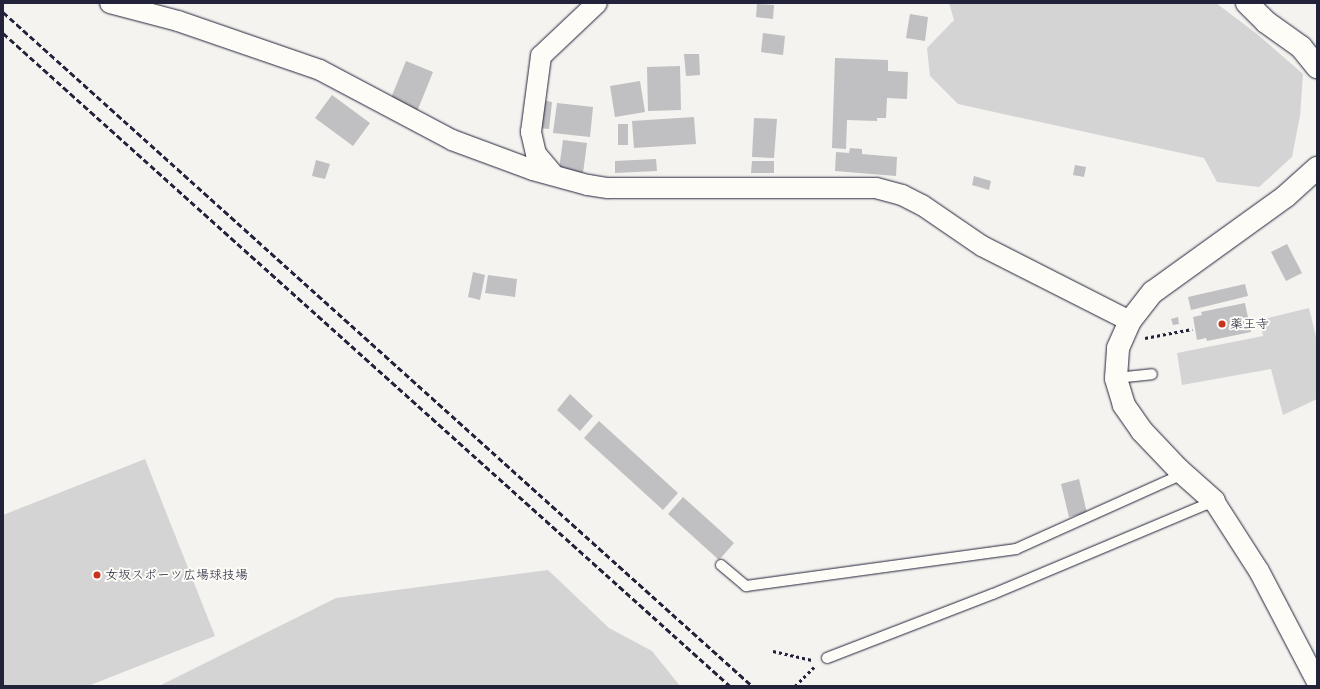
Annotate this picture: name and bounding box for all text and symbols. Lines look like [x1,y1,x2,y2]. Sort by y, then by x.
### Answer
place label: 薬王寺 [1230,316,1269,332]
marker: 薬王寺 [1217,319,1227,329]
place label: 女坂スポーツ広場球技場 [105,567,248,583]
marker: 女坂スポーツ広場球技場 [92,570,102,580]

